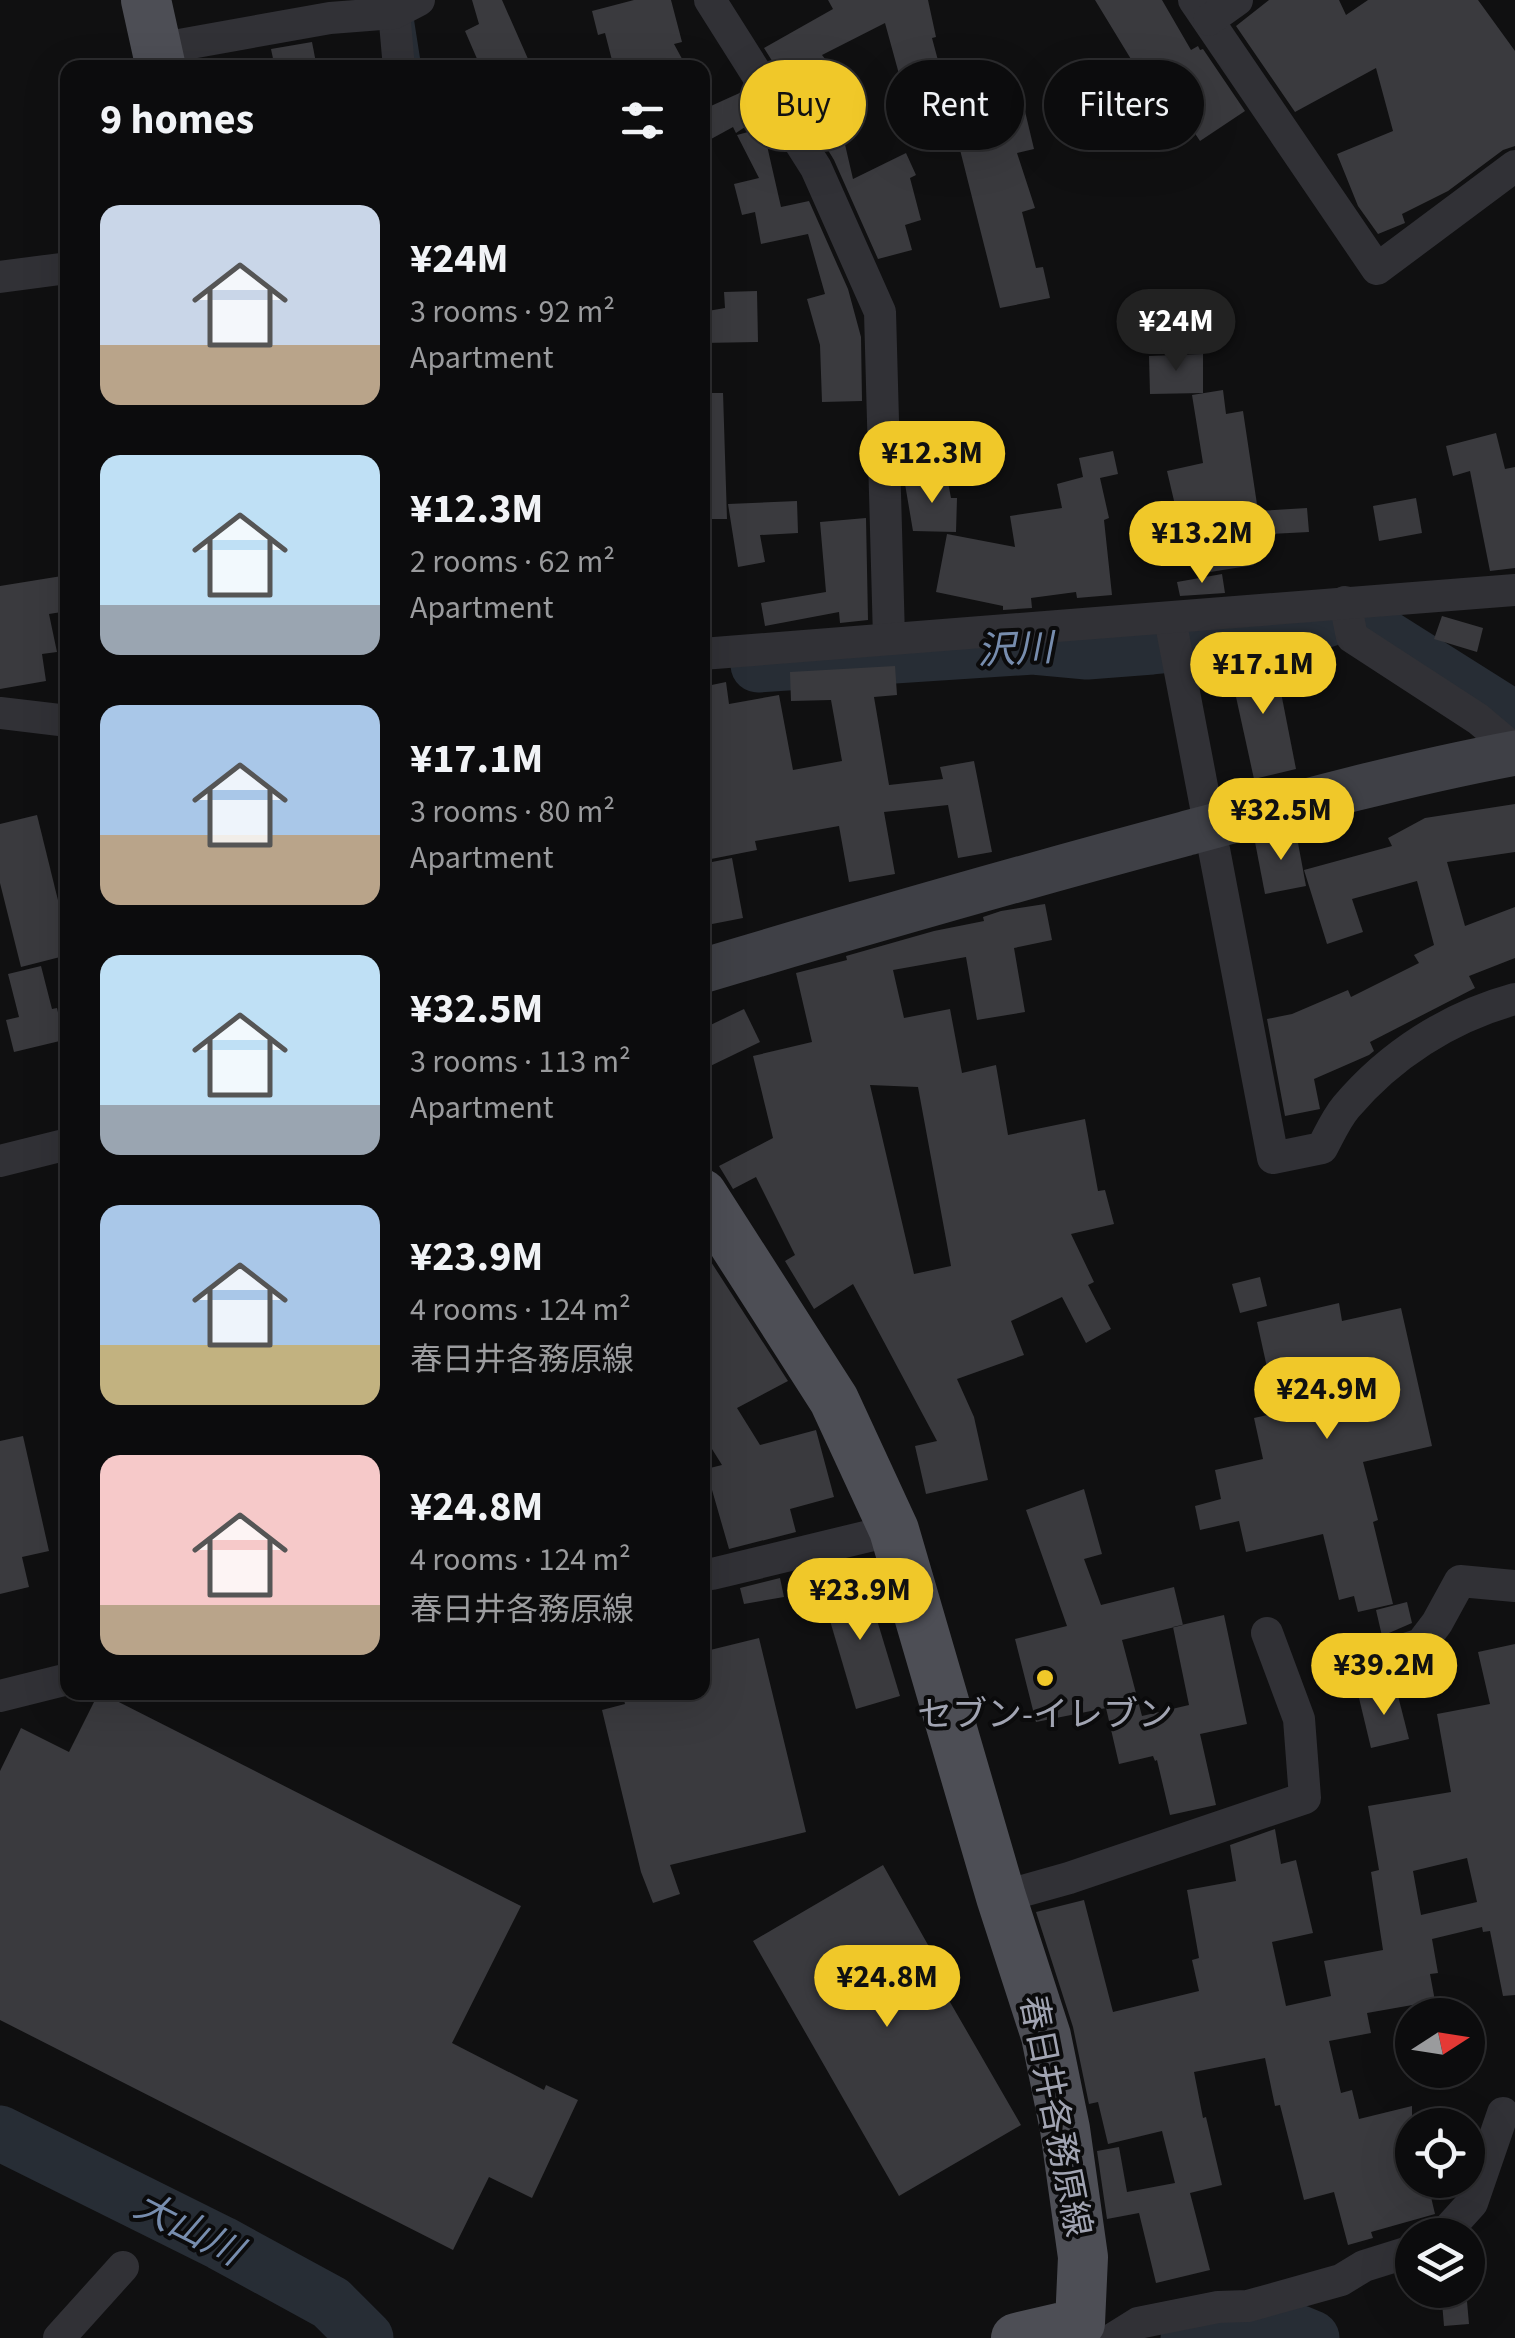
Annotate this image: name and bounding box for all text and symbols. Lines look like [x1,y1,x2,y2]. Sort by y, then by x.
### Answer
chip: Buy [740,60,866,150]
chip: Rent [886,60,1024,150]
chip: Filters [1044,60,1204,150]
text: 9 homes [100,90,254,150]
icon: filters [615,93,670,148]
text: ¥24M [410,229,509,289]
icon: home [180,245,300,365]
text: 3 rooms · 92 m² [410,289,615,335]
pin: ¥24M [1117,289,1235,374]
text: ¥24M [1138,298,1214,344]
text: Apartment [410,335,553,381]
pin: ¥12.3M [851,421,1013,506]
text: ¥12.3M [881,430,983,476]
text: ¥12.3M [410,479,543,539]
icon: home [180,495,300,615]
pin: ¥13.2M [1121,501,1283,586]
text: ¥13.2M [1151,510,1253,556]
text: 2 rooms · 62 m² [410,539,615,585]
text: Apartment [410,585,553,631]
water label: 沢川 [976,621,1058,679]
pin: ¥17.1M [1182,632,1344,717]
text: ¥17.1M [1212,641,1314,687]
text: ¥17.1M [410,729,543,789]
icon: home [180,745,300,865]
pin: ¥32.5M [1200,778,1362,863]
text: ¥32.5M [1230,787,1332,833]
text: 3 rooms · 80 m² [410,789,615,835]
text: Apartment [410,835,553,881]
text: ¥32.5M [410,979,543,1039]
icon: home [180,995,300,1115]
text: 3 rooms · 113 m² [410,1039,631,1085]
text: Apartment [410,1085,553,1131]
text: ¥23.9M [410,1227,543,1287]
icon: home [180,1245,300,1365]
text: 4 rooms · 124 m² [410,1287,631,1333]
text: 春日井各務原線 [410,1337,634,1383]
pin: ¥24.9M [1246,1357,1408,1442]
text: ¥24.9M [1276,1366,1378,1412]
text: ¥24.8M [410,1477,543,1537]
icon: home [180,1495,300,1615]
text: 4 rooms · 124 m² [410,1537,631,1583]
pin: ¥23.9M [779,1558,941,1643]
text: ¥23.9M [809,1567,911,1613]
text: 春日井各務原線 [410,1587,634,1633]
pin: ¥39.2M [1303,1633,1465,1718]
text: ¥39.2M [1333,1642,1435,1688]
marker: セブン-イレブン [1034,1667,1056,1689]
place label: セブン-イレブン [917,1690,1173,1740]
pin: ¥24.8M [806,1945,968,2030]
text: ¥24.8M [836,1954,938,2000]
street label: 春日井各務原線 [1007,1991,1103,2241]
north arrow [1395,1998,1485,2088]
map controls [1395,1998,1485,2308]
button: locate [1395,2108,1485,2198]
water label: 大山川 [125,2179,255,2281]
button: layers [1395,2218,1485,2308]

